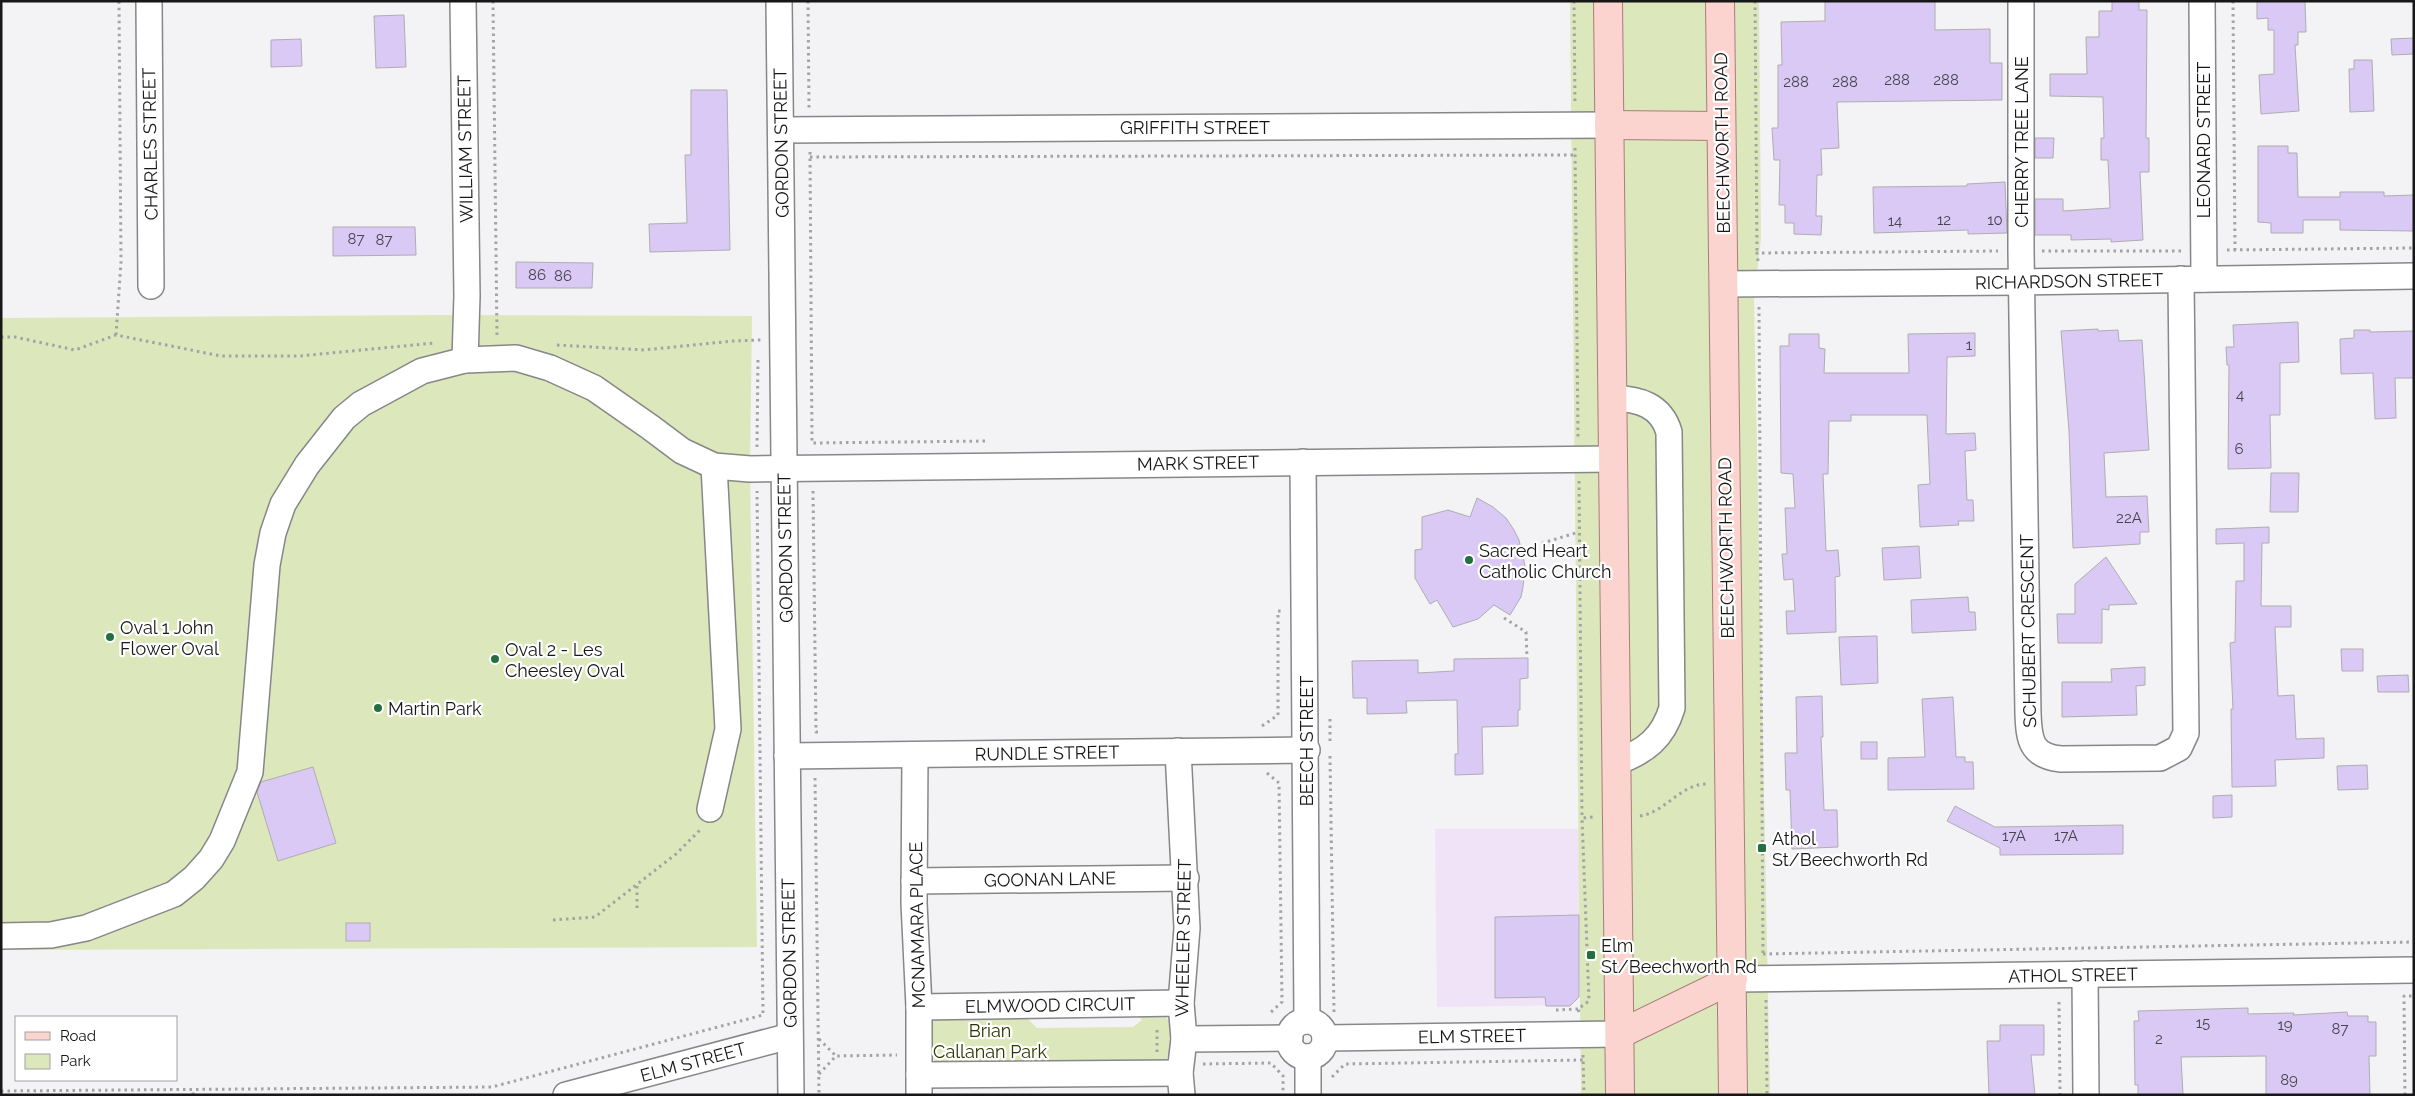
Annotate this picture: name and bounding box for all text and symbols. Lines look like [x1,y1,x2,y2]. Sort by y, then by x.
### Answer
street label: BEECHWORTH ROAD [1710,52,1734,234]
street label: CHERRY TREE LANE [2011,56,2032,228]
street label: LEONARD STREET [2193,62,2214,218]
street label: CHARLES STREET [138,67,162,221]
street label: GORDON STREET [769,68,793,218]
house number: 288 [1884,71,1910,89]
house number: 288 [1933,71,1959,89]
house number: 288 [1783,73,1809,91]
house number: 288 [1832,73,1858,91]
street label: WILLIAM STREET [453,75,477,223]
street label: GRIFFITH STREET [1120,117,1270,138]
house number: 12 [1937,211,1951,229]
house number: 10 [1987,211,2003,229]
house number: 14 [1888,212,1902,230]
house number: 87 [348,230,364,248]
house number: 87 [376,231,392,249]
house number: 86 [528,266,546,284]
house number: 86 [554,267,572,285]
street label: RICHARDSON STREET [1975,269,2163,293]
house number: 1 [1966,336,1973,354]
house number: 4 [2236,386,2244,404]
house number: 6 [2234,440,2244,458]
street label: MARK STREET [1137,451,1259,475]
street label: BEECHWORTH ROAD [1714,457,1738,639]
street label: GORDON STREET [773,473,797,623]
house number: 22A [2116,509,2142,527]
street label: SCHUBERT CRESCENT [2016,534,2040,728]
place label: Sacred Heart Catholic Church [1479,540,1612,582]
marker: Sacred Heart Catholic Church [1463,554,1475,566]
place label: Oval 1 John Flower Oval [120,617,219,659]
marker: Oval 1 John Flower Oval [104,631,116,643]
place label: Oval 2 - Les Cheesley Oval [505,639,624,681]
marker: Oval 2 - Les Cheesley Oval [489,653,501,665]
street label: BEECH STREET [1296,676,1317,806]
place label: Martin Park [388,698,482,719]
marker: Martin Park [372,702,384,714]
street label: RUNDLE STREET [974,741,1120,765]
house number: 17A [2002,827,2026,845]
house number: 17A [2054,827,2078,845]
place label: Athol St/Beechworth Rd [1772,828,1928,870]
street label: MCNAMARA PLACE [905,841,929,1009]
marker: Athol St/Beechworth Rd [1756,842,1768,854]
street label: WHEELER STREET [1171,859,1195,1017]
street label: GOONAN LANE [984,867,1116,891]
street label: GORDON STREET [777,878,801,1028]
place label: Elm St/Beechworth Rd [1601,935,1757,977]
marker: Elm St/Beechworth Rd [1585,949,1597,961]
street label: ATHOL STREET [2008,963,2138,987]
street label: ELMWOOD CIRCUIT [965,993,1135,1017]
house number: 15 [2196,1014,2210,1032]
legend [15,1016,178,1081]
house number: 19 [2277,1016,2293,1034]
park label: Brian Callanan Park [933,1020,1047,1062]
house number: 87 [2332,1020,2348,1038]
street label: ELM STREET [1418,1025,1526,1047]
text: Road [60,1027,96,1045]
house number: 2 [2155,1030,2163,1048]
street label: ELM STREET [638,1038,748,1086]
text: Park [60,1052,91,1070]
house number: 89 [2280,1071,2298,1089]

